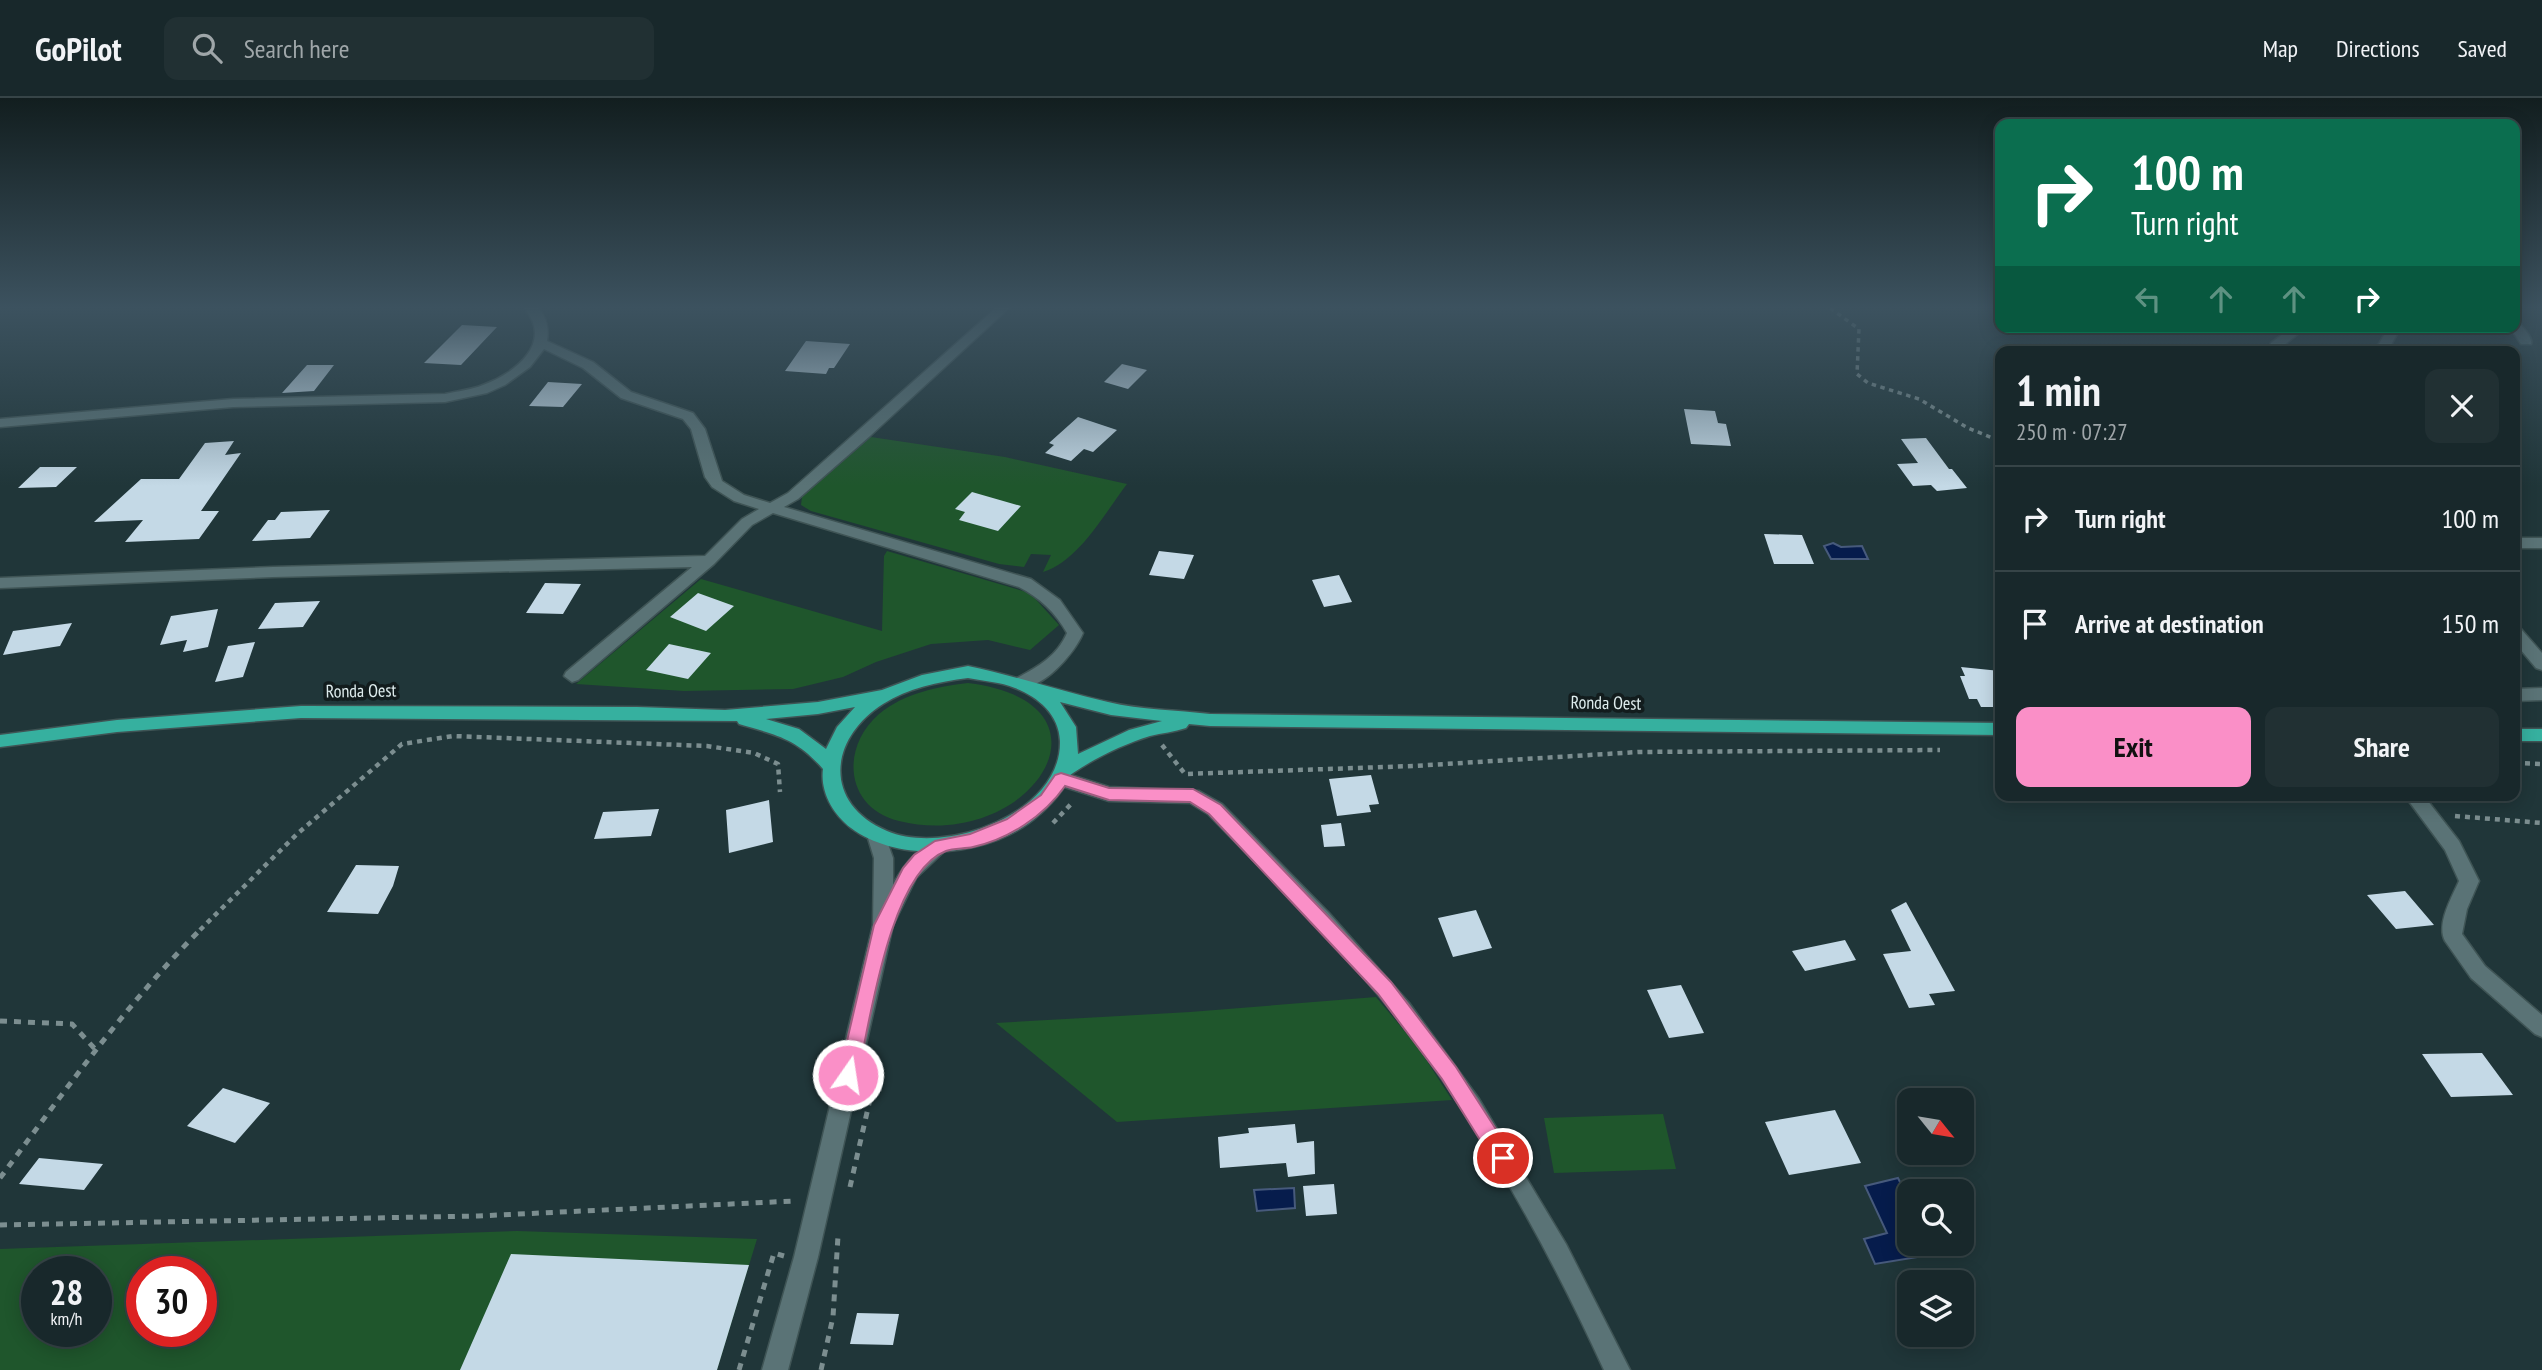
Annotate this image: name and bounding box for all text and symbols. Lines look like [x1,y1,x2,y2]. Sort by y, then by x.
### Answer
search box [164,17,654,80]
text: GoPilot [35,27,122,70]
icon: search [188,29,226,67]
text: Search here [244,32,349,65]
text: Map [2263,33,2298,64]
text: Directions [2336,33,2420,64]
text: Saved [2458,33,2507,64]
text: 100 m [2131,140,2244,204]
icon: right [2016,147,2107,238]
text: Turn right [2131,202,2239,244]
icon: left [2129,280,2167,318]
icon: ahead [2202,280,2240,318]
icon: ahead [2275,280,2313,318]
icon: right [2348,280,2386,318]
text: 1 min [2016,363,2101,418]
button: close [2425,369,2499,443]
text: 250 m · 07:27 [2016,417,2128,446]
icon: right [2016,500,2054,538]
text: Turn right [2075,502,2166,535]
text: 100 m [2441,502,2499,535]
icon: arrive [2016,605,2054,643]
text: Arrive at destination [2075,607,2264,640]
text: 150 m [2441,607,2499,640]
street label: Ronda Oest [325,678,397,703]
street label: Ronda Oest [1570,690,1642,715]
button: Exit [2016,707,2251,787]
button: Share [2265,707,2499,787]
position arrow [811,1038,885,1112]
north arrow [1897,1088,1974,1166]
map controls [1897,1088,1974,1347]
pin [1473,1128,1533,1188]
icon: arrive [1484,1139,1522,1177]
button: search [1897,1179,1974,1256]
speed limit sign: 30 [126,1256,217,1347]
text: 28 [50,1269,83,1315]
button: layers [1897,1270,1974,1347]
text: km/h [51,1307,82,1330]

